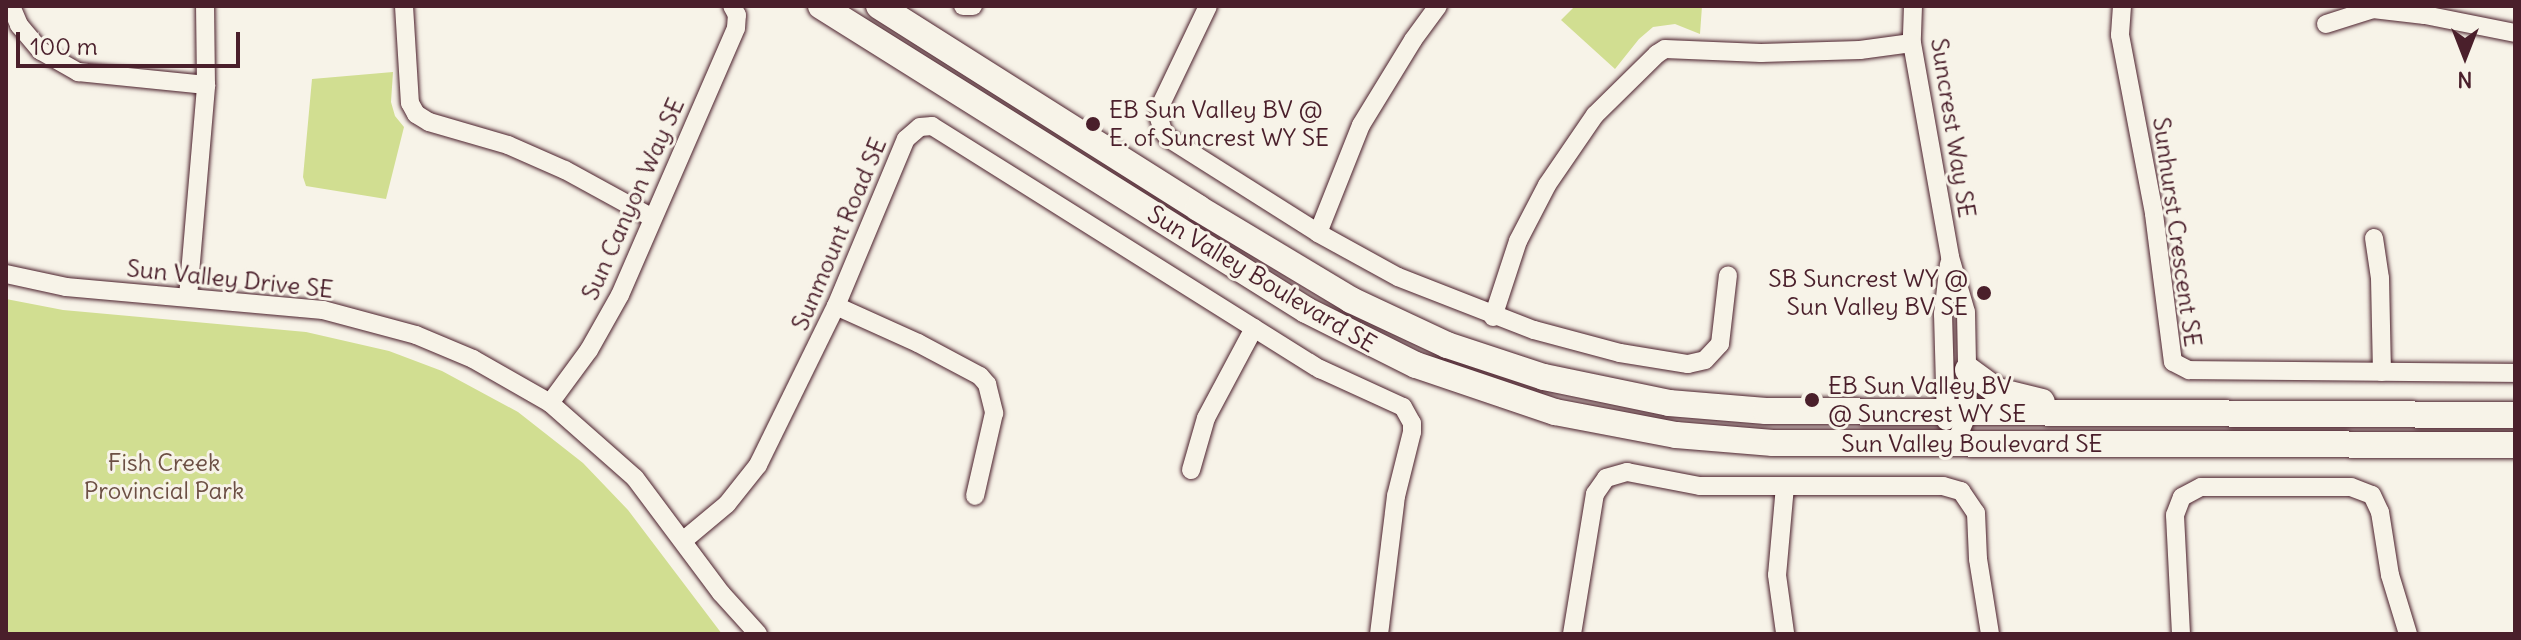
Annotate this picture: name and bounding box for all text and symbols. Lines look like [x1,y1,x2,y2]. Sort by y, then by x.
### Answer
scale bar [20,16,244,66]
north arrow [2425,16,2505,96]
text: 100 m [30,31,98,61]
street label: Suncrest Way SE [1925,36,1981,220]
text: N [2457,66,2473,94]
street label: Sun Canyon Way SE [575,93,691,305]
place label: EB Sun Valley BV @ E. of Suncrest WY SE [1109,96,1329,152]
marker: EB Sun Valley BV @ E. of Suncrest WY SE [1084,115,1102,133]
street label: Sunhurst Crescent SE [2147,115,2207,349]
street label: Sunmount Road SE [785,133,893,335]
street label: Sun Valley Boulevard SE [1143,199,1381,359]
street label: Sun Valley Drive SE [125,254,335,304]
place label: SB Suncrest WY @ Sun Valley BV SE [1768,265,1968,321]
marker: SB Suncrest WY @ Sun Valley BV SE [1975,284,1993,302]
place label: EB Sun Valley BV @ Suncrest WY SE [1828,372,2026,428]
marker: EB Sun Valley BV @ Suncrest WY SE [1803,391,1821,409]
street label: Sun Valley Boulevard SE [1841,430,2103,458]
park label: Fish Creek Provincial Park [84,449,244,505]

